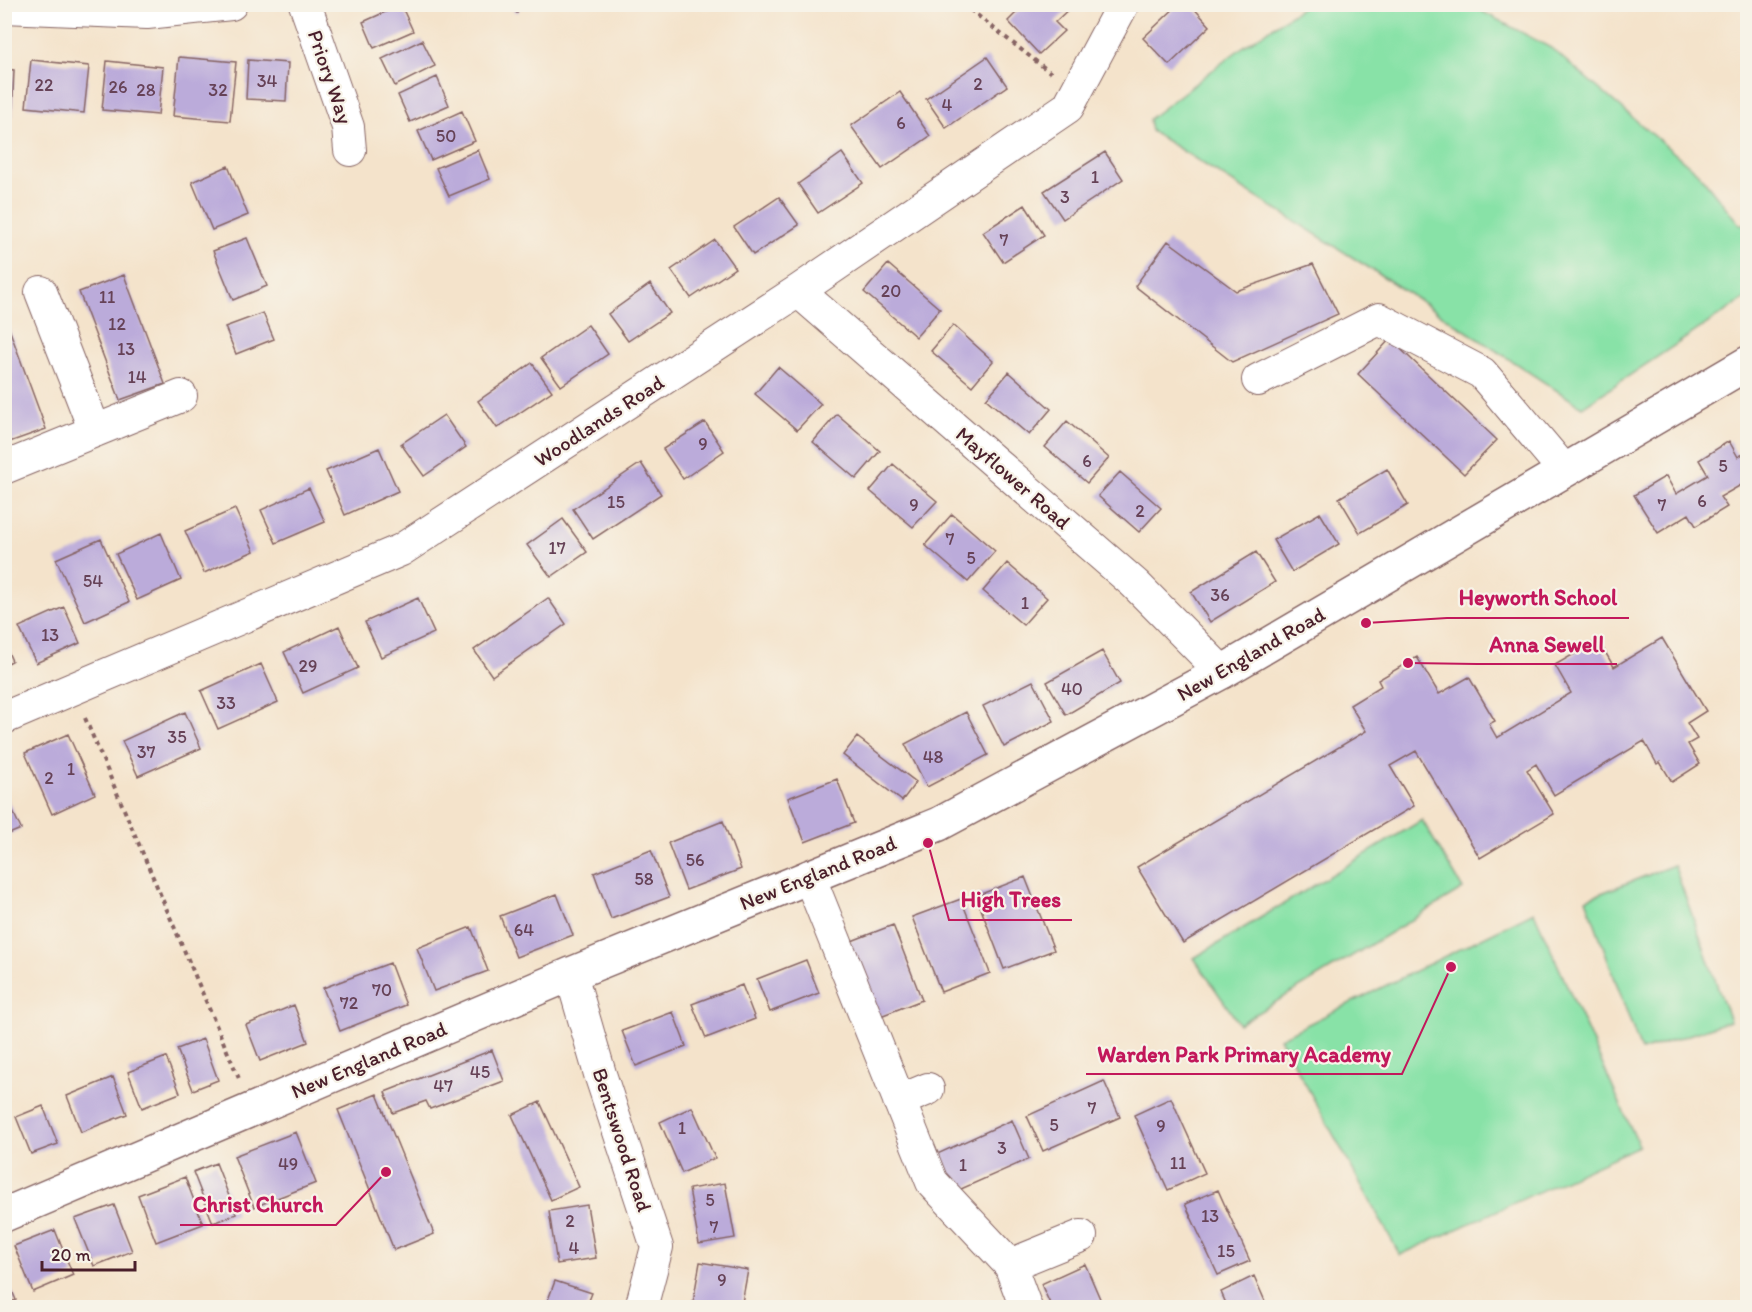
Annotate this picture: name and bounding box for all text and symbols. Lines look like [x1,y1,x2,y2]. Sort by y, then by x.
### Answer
street label: Priory Way [303,27,358,127]
house number: 34 [257,70,277,92]
house number: 2 [973,73,983,95]
house number: 22 [35,74,54,96]
house number: 26 [109,76,128,98]
house number: 28 [136,79,156,101]
house number: 32 [208,79,228,101]
house number: 4 [942,94,953,116]
house number: 6 [896,112,906,134]
house number: 50 [436,125,456,147]
house number: 1 [1091,166,1099,188]
house number: 3 [1060,186,1070,208]
house number: 7 [1000,229,1009,251]
house number: 20 [881,280,901,302]
house number: 11 [99,286,115,308]
house number: 12 [108,313,126,335]
house number: 13 [117,338,135,360]
house number: 14 [127,366,147,388]
street label: Woodlands Road [529,369,669,472]
street label: Mayflower Road [951,421,1076,535]
house number: 9 [698,433,708,455]
house number: 6 [1082,450,1092,472]
house number: 5 [1718,455,1728,477]
house number: 6 [1697,490,1707,512]
house number: 15 [607,491,625,513]
house number: 9 [909,494,919,516]
house number: 7 [1658,494,1667,516]
house number: 2 [1135,500,1145,522]
house number: 7 [946,528,955,550]
house number: 17 [548,537,566,559]
house number: 5 [966,547,976,569]
house number: 54 [83,570,103,592]
callout: Heyworth School [1447,578,1629,618]
house number: 36 [1210,584,1230,606]
text: Heyworth School [1459,584,1618,611]
house number: 1 [1021,592,1029,614]
street label: New England Road [1172,601,1330,706]
house number: 13 [41,624,59,646]
callout: Anna Sewell [1477,624,1617,664]
text: Anna Sewell [1488,631,1606,658]
house number: 29 [299,655,317,677]
house number: 40 [1061,678,1083,700]
house number: 33 [216,692,236,714]
house number: 35 [167,726,187,748]
house number: 37 [137,741,155,763]
house number: 48 [923,746,943,768]
house number: 1 [67,758,75,780]
house number: 2 [44,767,54,789]
street label: New England Road [736,830,900,915]
house number: 56 [686,849,704,871]
house number: 58 [634,868,654,890]
callout: High Trees [949,880,1072,920]
text: High Trees [961,886,1061,913]
house number: 64 [514,919,534,941]
house number: 70 [372,979,392,1001]
house number: 72 [340,992,359,1014]
street label: New England Road [287,1015,451,1104]
callout: Warden Park Primary Academy [1086,1034,1402,1074]
text: Warden Park Primary Academy [1097,1041,1391,1068]
house number: 45 [470,1061,490,1083]
street label: Bentswood Road [588,1065,658,1215]
house number: 47 [433,1075,453,1097]
house number: 7 [1088,1097,1097,1119]
house number: 5 [1049,1114,1059,1136]
house number: 9 [1156,1115,1166,1137]
house number: 1 [678,1117,686,1139]
house number: 3 [997,1137,1007,1159]
house number: 11 [1170,1152,1186,1174]
house number: 49 [278,1153,298,1175]
house number: 1 [959,1154,967,1176]
callout: Christ Church [180,1185,336,1225]
house number: 5 [705,1189,715,1211]
text: Christ Church [193,1191,324,1218]
house number: 13 [1201,1205,1219,1227]
house number: 2 [565,1210,575,1232]
house number: 7 [710,1216,719,1238]
scale bar [42,1234,135,1272]
house number: 4 [569,1237,580,1259]
house number: 15 [1217,1240,1235,1262]
text: 20 m [51,1244,91,1266]
house number: 9 [717,1269,727,1291]

